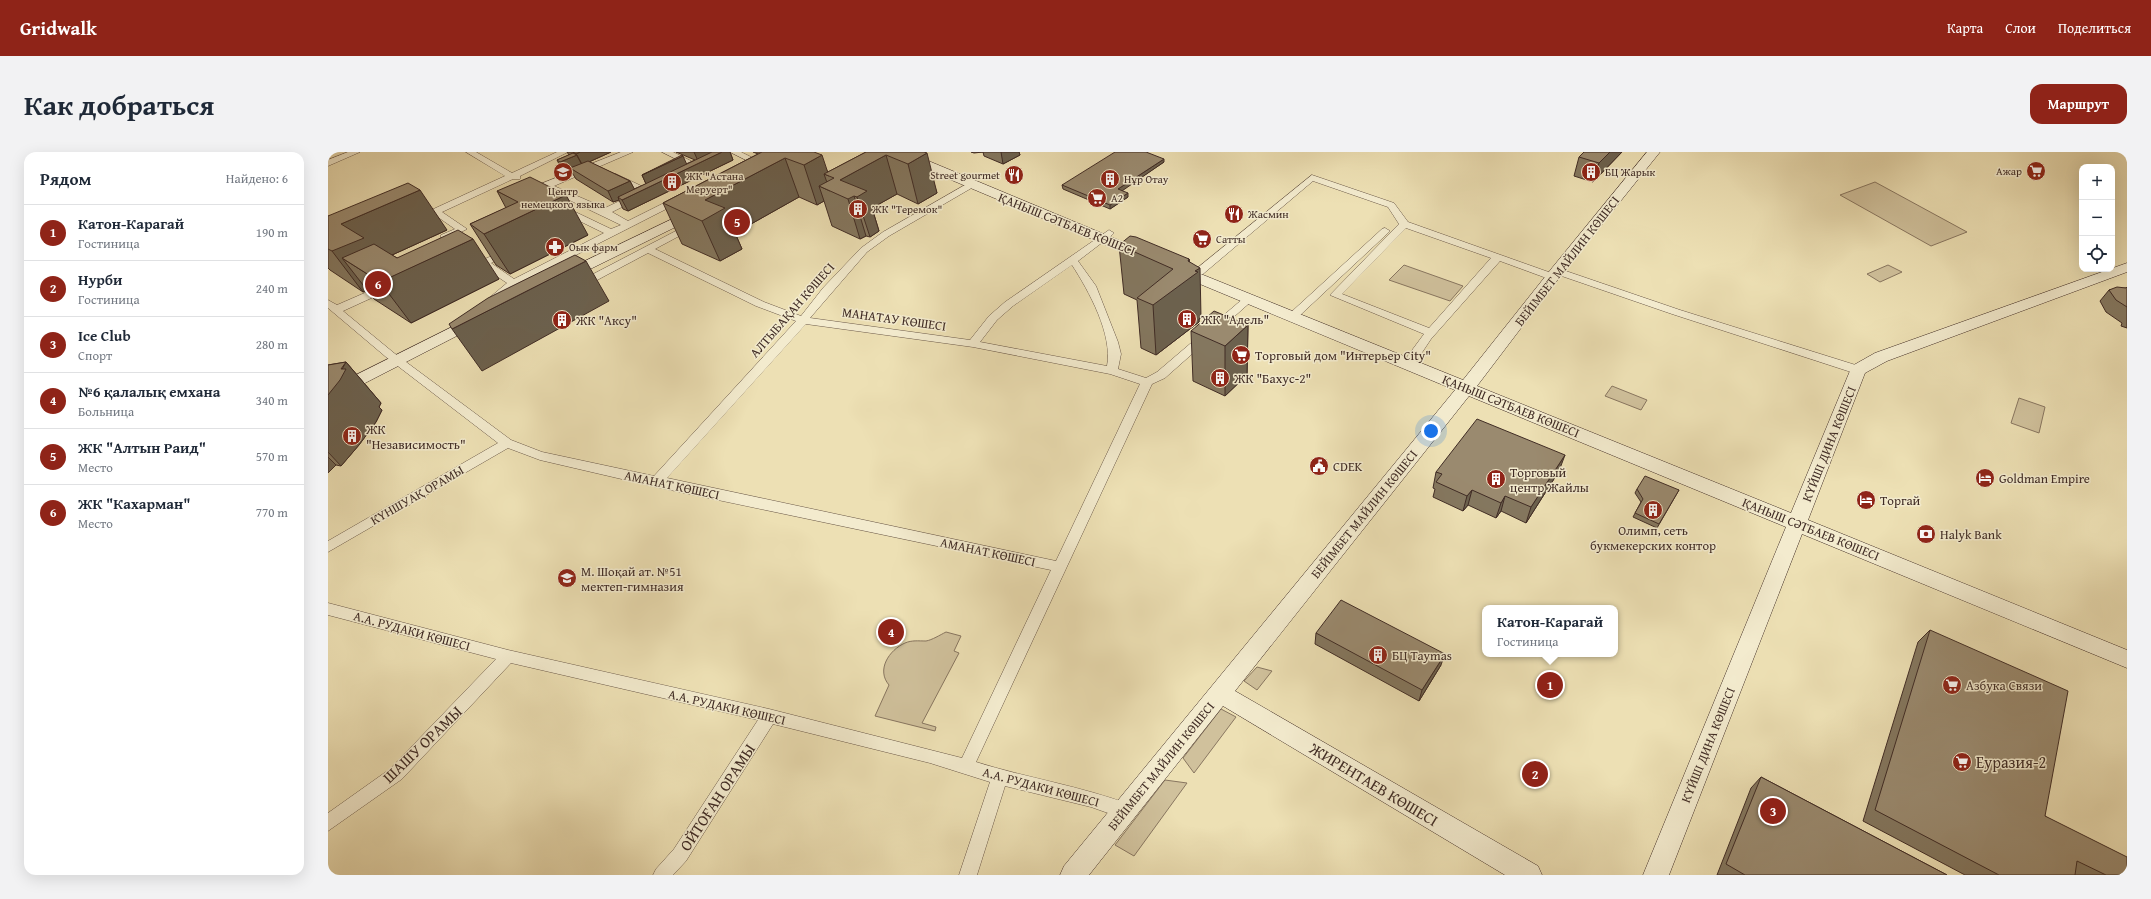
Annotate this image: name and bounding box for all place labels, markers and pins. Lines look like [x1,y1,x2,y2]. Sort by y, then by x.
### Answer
supermarket icon: Ажар [2025,160,2047,182]
school or university icon: Центр немецкого языка [552,161,574,183]
building icon: БЦ Жарык [1580,161,1602,183]
place label: Ажар [1996,163,2022,179]
restaurant icon: Street gourmet [1003,164,1025,186]
place label: БЦ Жарык [1605,164,1655,180]
place label: Street gourmet [930,167,1000,183]
place label: ЖК "Астана Меруерт" [685,168,744,197]
building icon: Нұр Отау [1099,168,1121,190]
building icon: ЖК "Астана Меруерт" [661,171,683,193]
place label: Нұр Отау [1124,171,1169,187]
place label: Центр немецкого языка [521,183,606,212]
supermarket icon: А2 [1086,187,1108,209]
place label: А2 [1111,190,1123,206]
building icon: ЖК "Теремок" [847,198,869,220]
place label: ЖК "Теремок" [871,201,942,217]
restaurant icon: Жасмин [1223,203,1245,225]
place label: Жасмин [1247,206,1289,222]
pin: 5 [724,207,750,237]
supermarket icon: Сатты [1191,228,1213,250]
place label: Сатты [1216,231,1246,247]
pharmacy icon: Оык фарм [544,236,566,258]
place label: Оык фарм [569,239,618,255]
pin: 6 [365,269,391,299]
building icon: ЖК "Адель" [1176,308,1198,330]
building icon: ЖК "Аксу" [551,309,573,331]
place label: ЖК "Адель" [1200,310,1269,329]
place label: ЖК "Аксу" [575,311,637,330]
supermarket icon: Торговый дом "Интерьер City" [1230,344,1252,366]
place label: Торговый дом "Интерьер City" [1255,346,1431,365]
building icon: ЖК "Бахус-2" [1209,367,1231,389]
place label: ЖК "Бахус-2" [1233,369,1311,388]
place label: ЖК "Независимость" [365,420,466,454]
building icon: ЖК "Независимость" [341,425,363,447]
public building icon: CDEK [1308,455,1330,477]
place label: CDEK [1333,457,1363,476]
place label: Торговый центр Жайлы [1510,463,1589,497]
hotel icon: Goldman Empire [1974,467,1996,489]
building icon: Торговый центр Жайлы [1485,468,1507,490]
place label: Goldman Empire [1999,469,2090,488]
hotel icon: Торгай [1855,489,1877,511]
place label: Торгай [1880,491,1921,510]
building icon: Олимп, сеть букмекерских контор [1642,499,1664,521]
place label: Олимп, сеть букмекерских контор [1590,521,1716,555]
bank icon: Halyk Bank [1915,523,1937,545]
place label: Halyk Bank [1940,525,2002,544]
place label: М. Шоқай ат. №51 мектеп-гимназия [581,562,684,596]
school or university icon: М. Шоқай ат. №51 мектеп-гимназия [556,567,578,589]
pin: 4 [878,617,904,647]
building icon: БЦ Taymas [1367,644,1389,666]
place label: БЦ Taymas [1392,646,1452,665]
pin: 1 [1537,670,1563,700]
supermarket icon: Азбука Связи [1941,674,1963,696]
place label: Азбука Связи [1966,676,2042,695]
place label: Еуразия-2 [1976,750,2046,774]
supermarket icon: Еуразия-2 [1951,751,1973,773]
pin: 2 [1522,759,1548,789]
pin: 3 [1760,796,1786,826]

